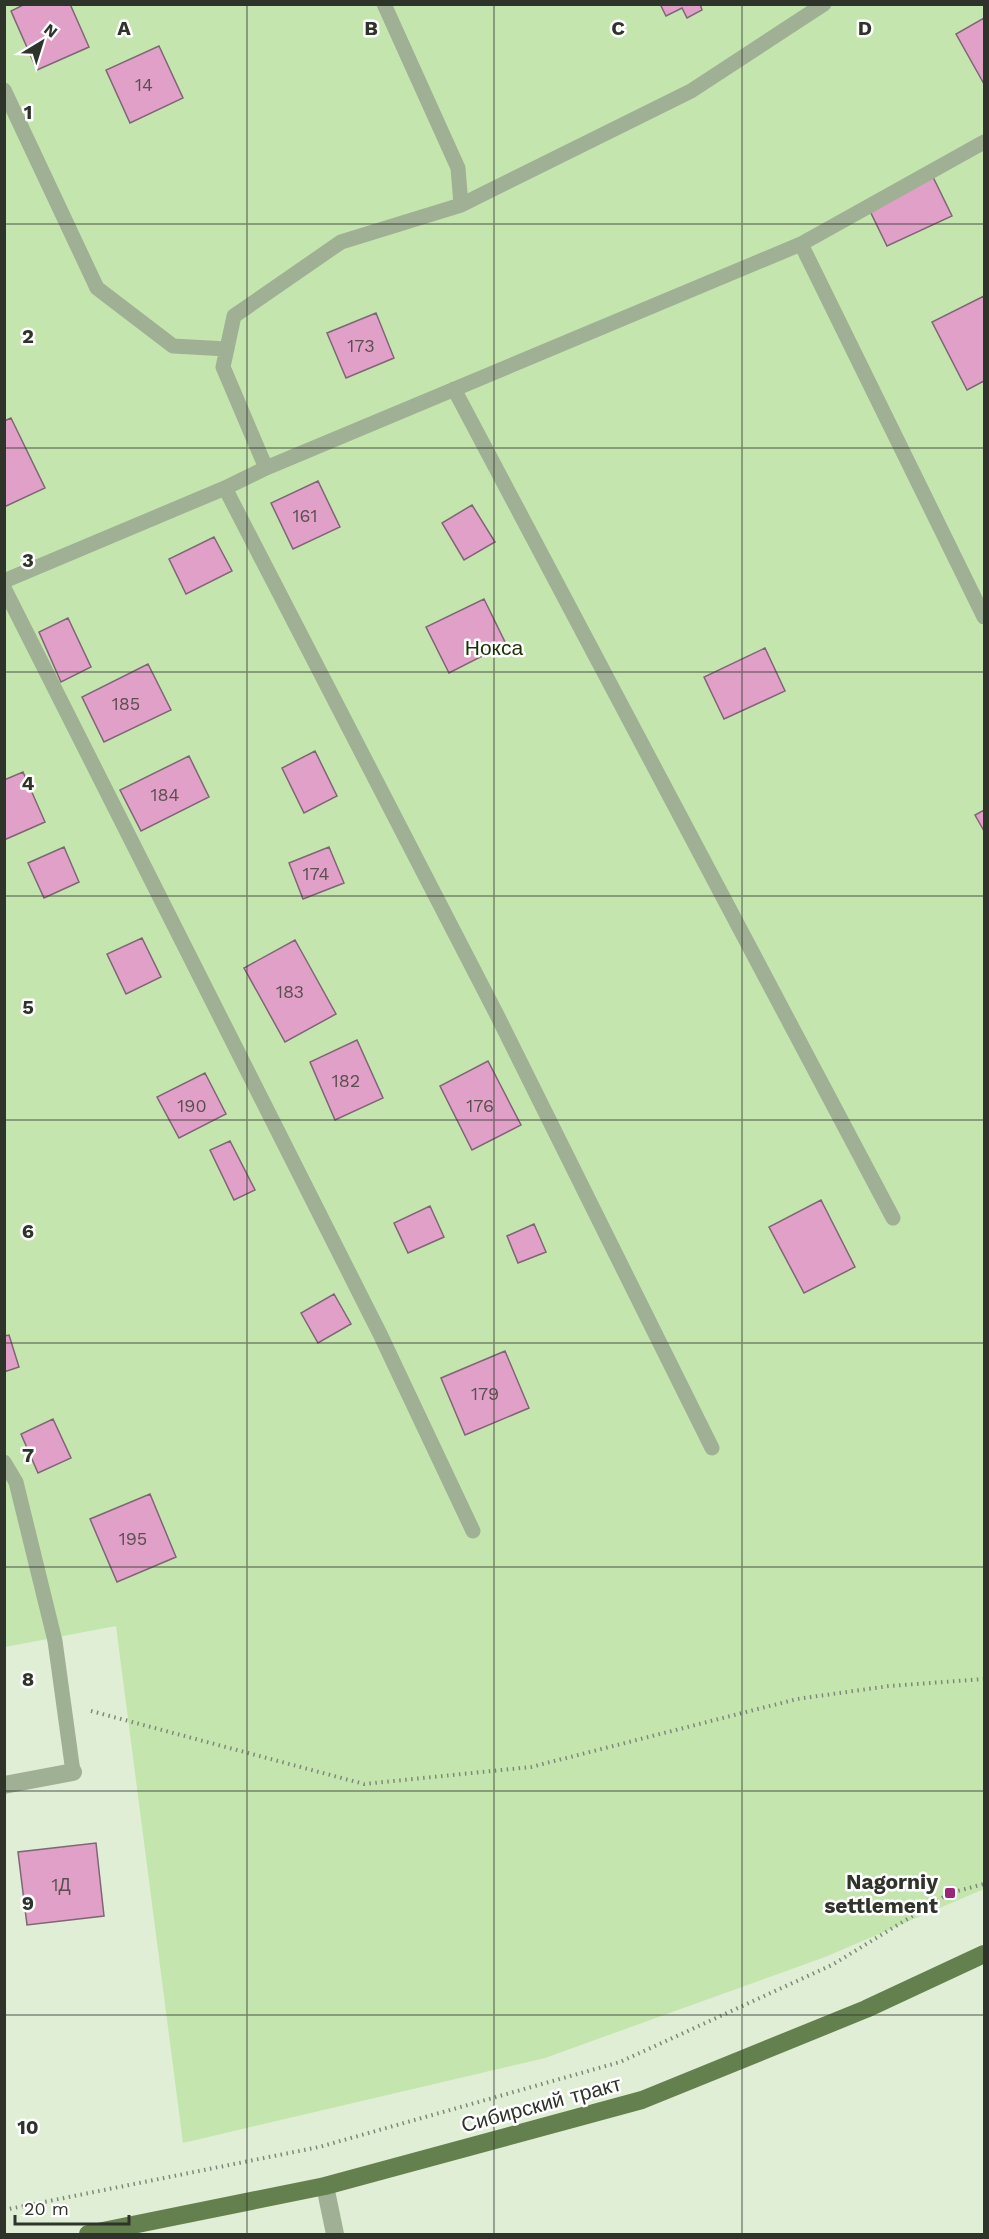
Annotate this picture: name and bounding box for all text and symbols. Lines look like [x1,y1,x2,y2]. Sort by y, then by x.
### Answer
north arrow [12,12,72,72]
text: A [117,16,131,40]
text: B [364,16,378,40]
text: C [611,16,625,40]
text: D [858,16,872,40]
text: N [40,19,61,42]
house number: 14 [135,74,153,95]
text: 1 [24,100,32,124]
text: 2 [22,324,34,348]
house number: 173 [347,335,375,356]
house number: 161 [293,505,317,526]
text: 3 [22,548,34,572]
park label: Нокса [465,635,524,660]
house number: 185 [112,693,140,714]
text: 4 [22,771,35,795]
house number: 184 [150,784,180,805]
house number: 174 [303,863,329,884]
house number: 183 [276,981,304,1002]
text: 5 [22,995,34,1019]
house number: 182 [332,1070,360,1091]
house number: 190 [177,1095,207,1116]
house number: 176 [466,1095,494,1116]
text: 6 [22,1219,34,1243]
house number: 179 [471,1383,499,1404]
text: 7 [22,1443,34,1467]
house number: 195 [119,1528,147,1549]
text: 8 [22,1667,34,1691]
place label: Nagorniy settlement [824,1869,938,1918]
house number: 1Д [51,1874,71,1895]
marker: Nagorniy settlement [943,1886,957,1900]
text: 9 [22,1891,34,1915]
street label: Сибирский тракт [458,2071,624,2137]
text: 10 [17,2115,39,2139]
scale bar [15,2188,129,2226]
text: 20 m [24,2198,69,2219]

